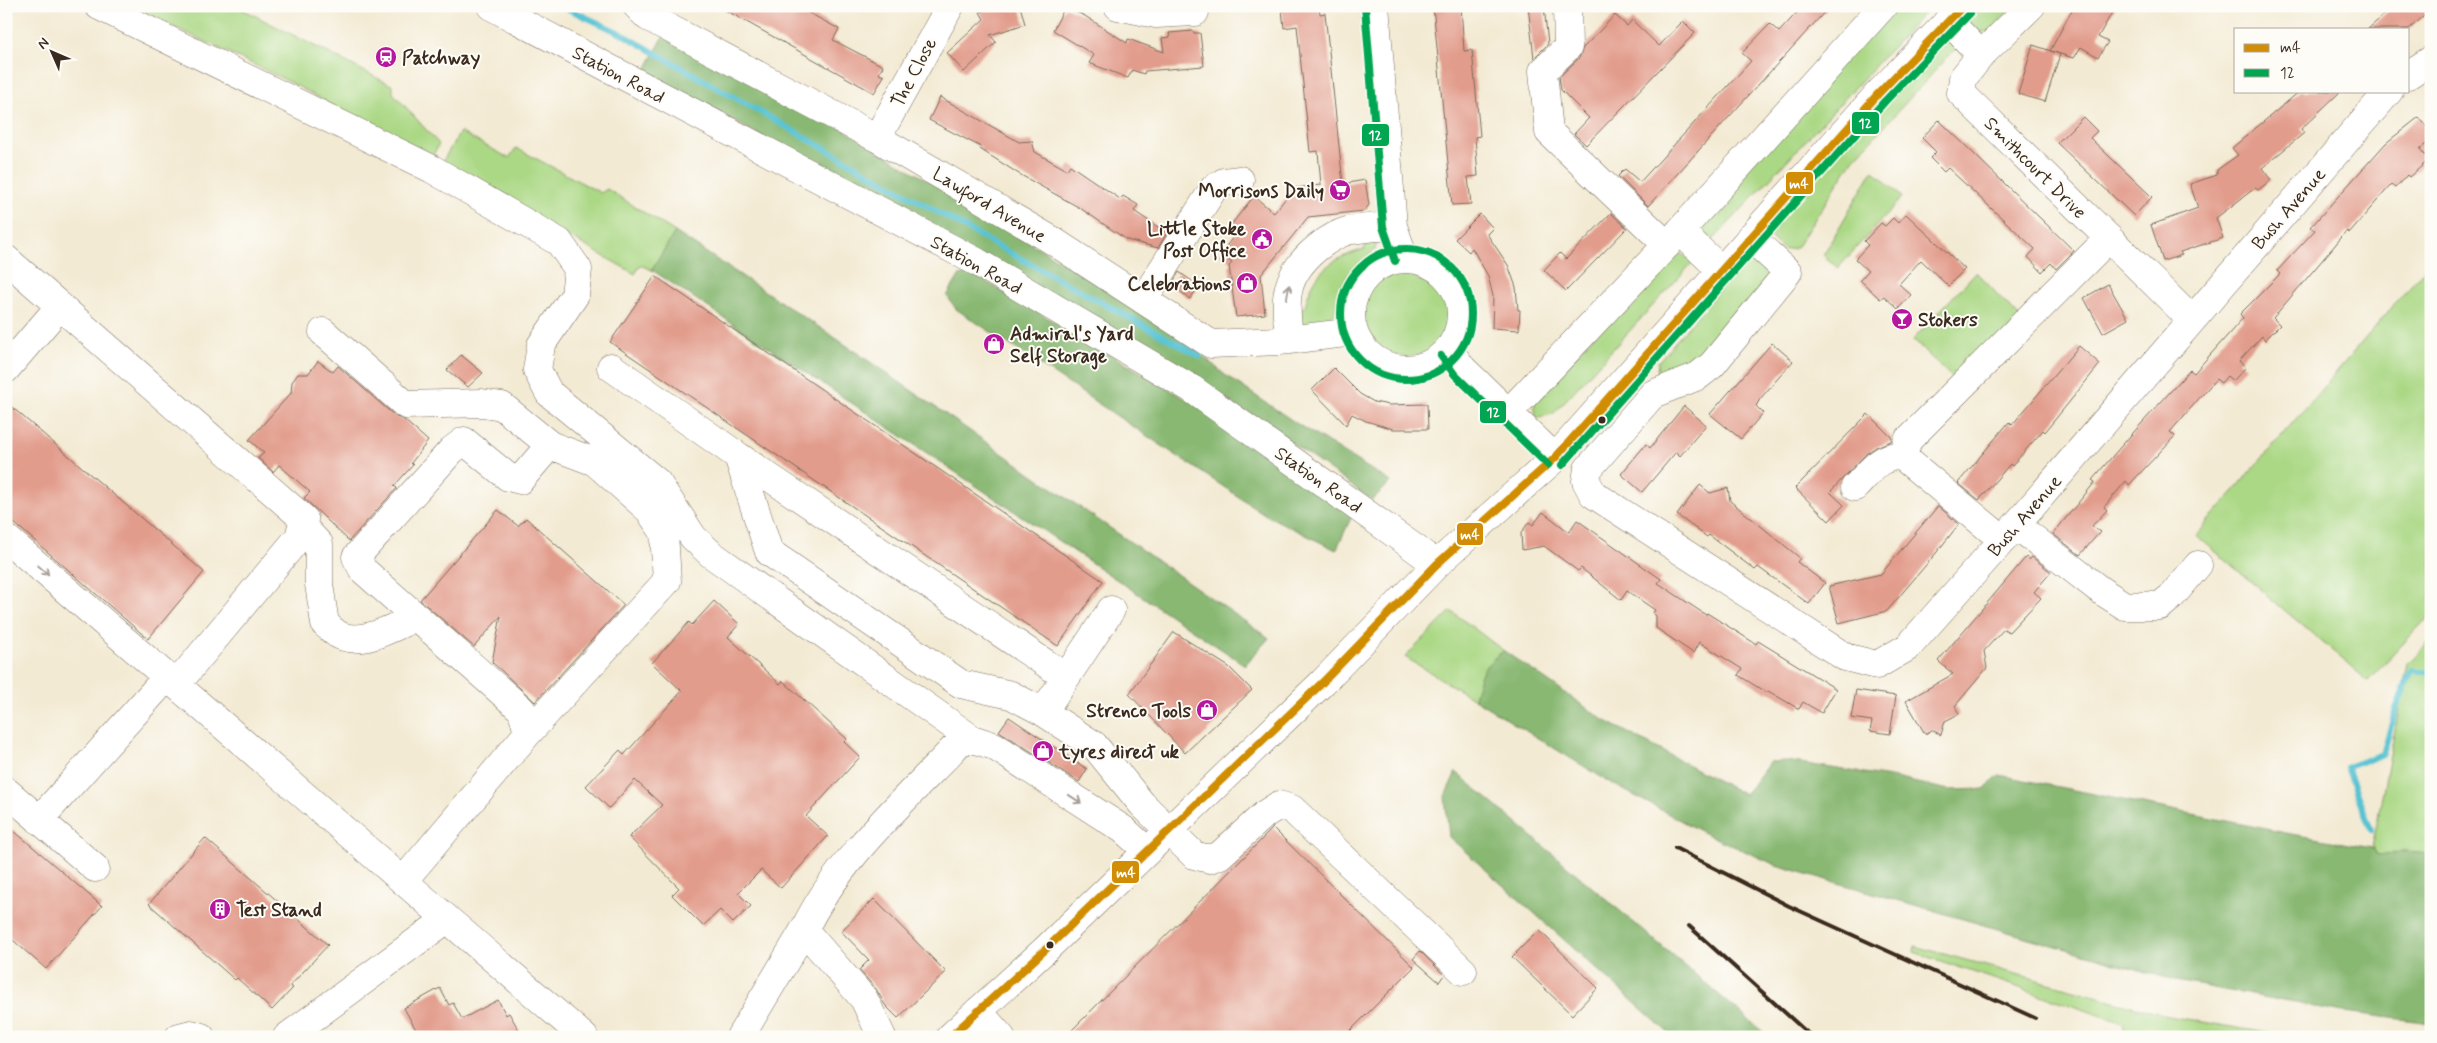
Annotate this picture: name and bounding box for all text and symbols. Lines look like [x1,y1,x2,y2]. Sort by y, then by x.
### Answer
north arrow [28,28,78,78]
legend [2234,28,2410,92]
street label: The Close [885,33,943,112]
text: N [34,34,53,53]
text: m4 [2280,38,2301,58]
street label: Station Road [568,40,669,110]
station icon: Patchway [374,45,398,69]
place label: Patchway [402,46,480,71]
text: 12 [2280,64,2295,84]
line badge: 12 [1851,111,1880,135]
street label: Smithcourt Drive [1978,111,2092,225]
text: 12 [1858,115,1872,133]
line badge: 12 [1361,123,1390,147]
text: 12 [1368,127,1382,145]
street label: Lawford Avenue [926,161,1051,252]
street label: Bush Avenue [2247,163,2332,255]
line badge: m4 [1785,171,1814,195]
text: m4 [1789,175,1809,193]
supermarket icon: Morrisons Daily [1328,178,1352,202]
place label: Morrisons Daily [1198,179,1324,204]
place label: Little Stoke Post Office [1147,217,1247,264]
public building icon: Little Stoke Post Office [1250,227,1274,251]
street label: Station Road [926,230,1027,301]
shop icon: Celebrations [1235,271,1259,295]
place label: Celebrations [1128,272,1231,297]
one-way arrow [1283,284,1293,300]
bar icon: Stokers [1890,307,1914,331]
place label: Stokers [1918,308,1978,333]
place label: Admiral's Yard Self Storage [1010,322,1134,370]
shop icon: Admiral's Yard Self Storage [982,332,1006,356]
line badge: 12 [1479,400,1507,424]
text: 12 [1486,404,1500,422]
unlabelled marker [1597,415,1607,425]
street label: Station Road [1269,441,1367,520]
street label: Bush Avenue [1983,470,2068,562]
line badge: m4 [1456,522,1484,546]
text: m4 [1460,526,1480,544]
one-way arrow [36,564,49,575]
shop icon: Strenco Tools [1195,698,1219,722]
place label: Strenco Tools [1086,699,1191,724]
shop icon: tyres direct uk [1031,739,1055,763]
place label: tyres direct uk [1058,740,1179,765]
one-way arrow [1068,794,1082,804]
line badge: m4 [1111,860,1140,884]
text: m4 [1116,864,1136,882]
building icon: Test Stand [208,897,232,921]
place label: Test Stand [236,898,322,923]
unlabelled marker [1045,940,1055,950]

